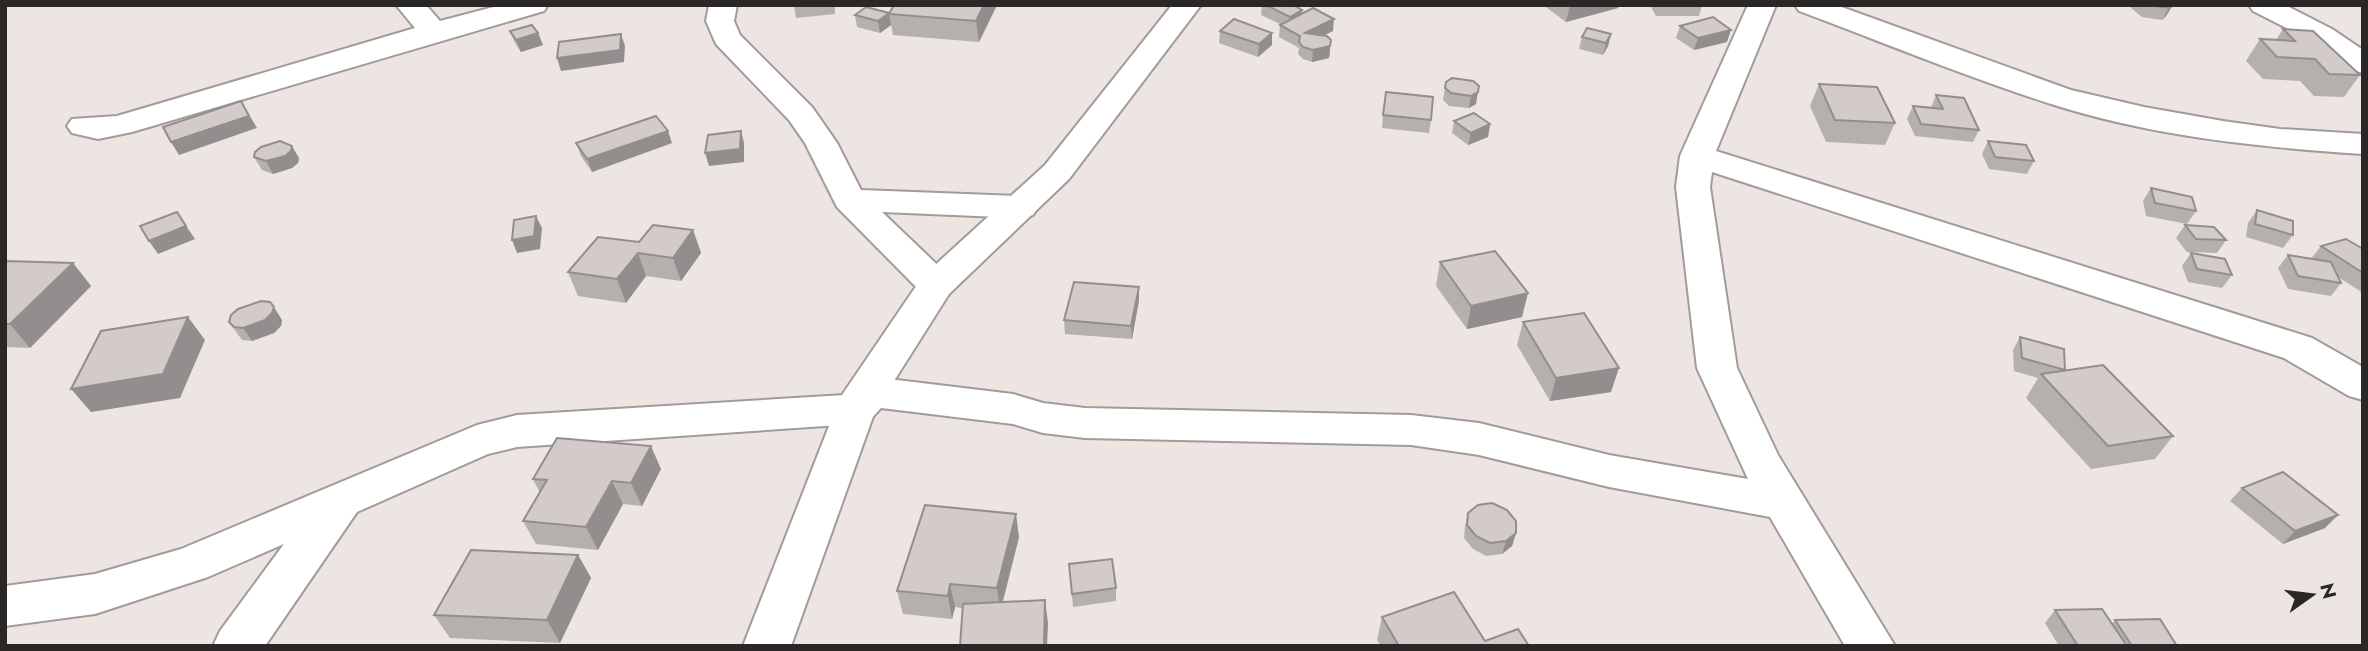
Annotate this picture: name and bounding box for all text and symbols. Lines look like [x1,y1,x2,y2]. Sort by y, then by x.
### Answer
north arrow [2277,560,2347,630]
text: N [2313,580,2343,602]

